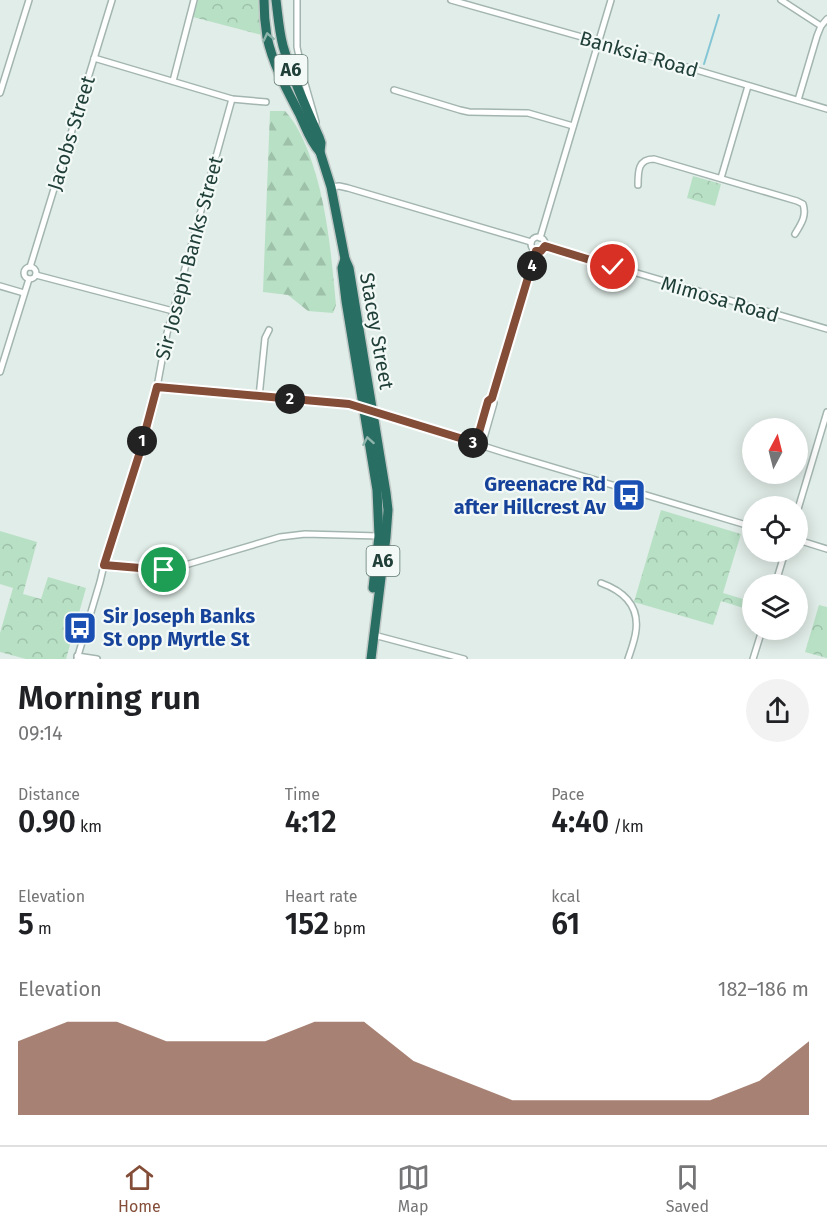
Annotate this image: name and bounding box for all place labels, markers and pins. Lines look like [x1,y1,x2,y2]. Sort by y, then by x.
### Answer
pin [587,241,638,292]
pin: 4 [517,251,547,281]
pin: 2 [275,384,305,414]
pin: 1 [127,426,157,456]
pin: 3 [458,428,488,458]
place label: Greenacre Rd after Hillcrest Av [454,472,607,519]
bus stop icon: Greenacre Rd after Hillcrest Av [611,477,647,513]
pin [138,544,189,595]
place label: Sir Joseph Banks St opp Myrtle St [103,604,256,651]
bus stop icon: Sir Joseph Banks St opp Myrtle St [62,610,98,646]

